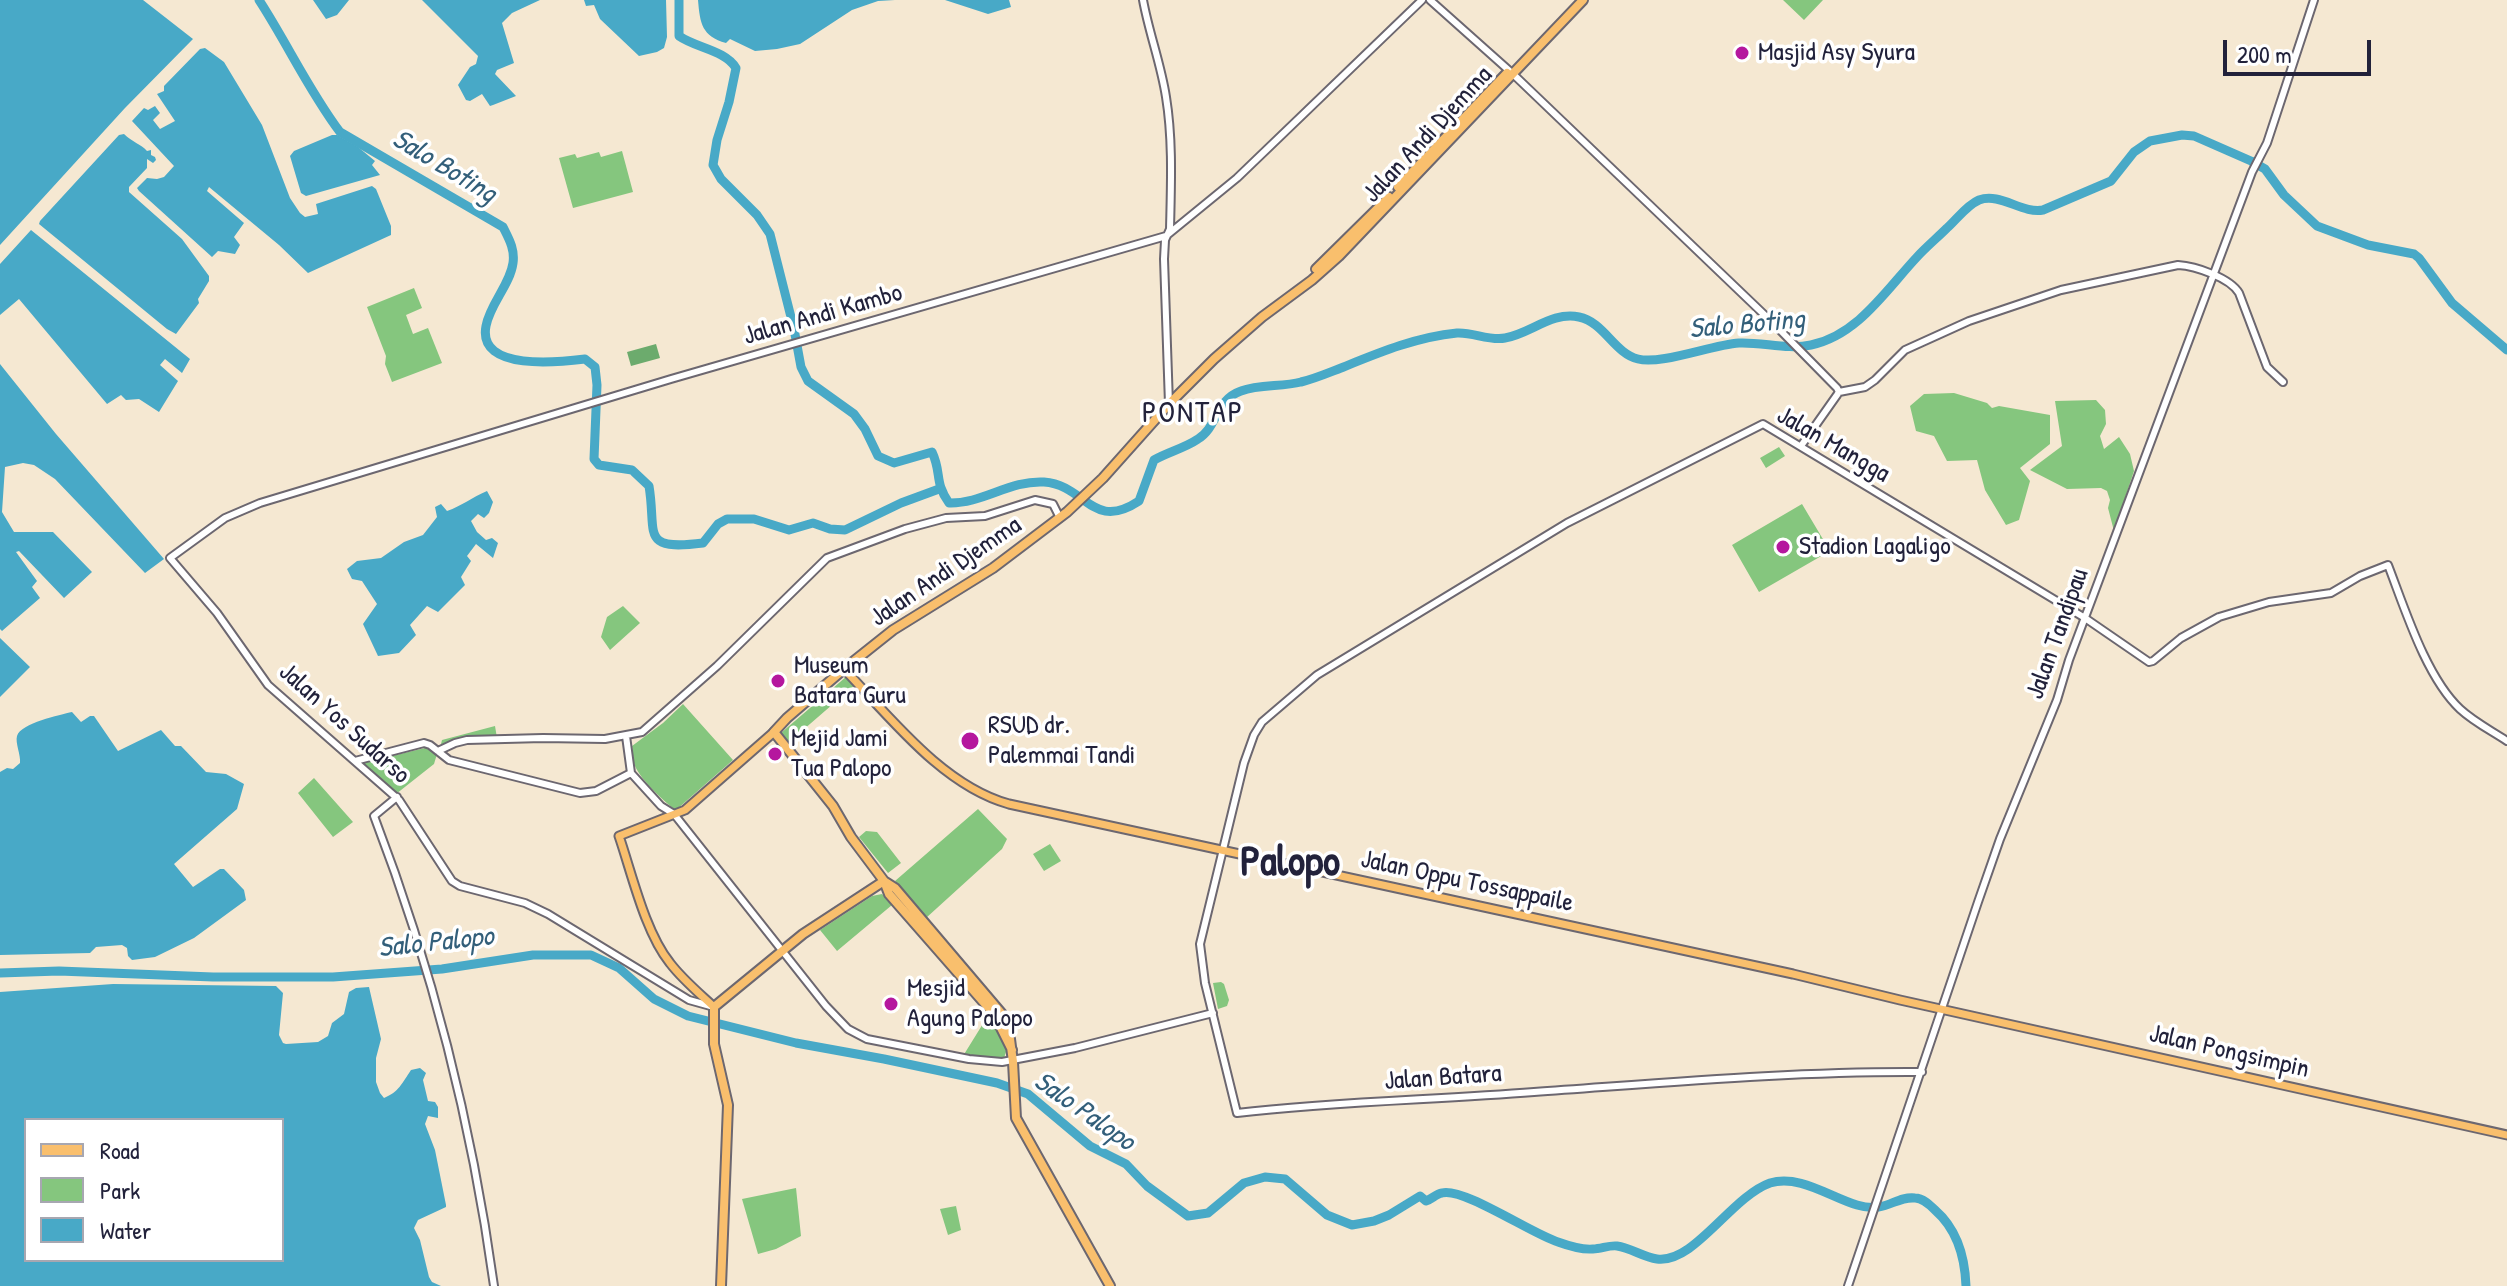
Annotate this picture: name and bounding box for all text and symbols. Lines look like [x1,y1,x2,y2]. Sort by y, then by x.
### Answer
scale bar [2227,24,2375,74]
place label: Masjid Asy Syura [1758,37,1915,69]
text: 200 m [2237,38,2292,70]
marker: Masjid Asy Syura [1733,44,1751,62]
street label: Jalan Andi Djemma [1357,60,1499,210]
water label: Salo Boting [386,123,502,211]
street label: Jalan Andi Kambo [740,277,906,353]
water label: Salo Boting [1688,303,1806,347]
district label: PONTAP [1142,396,1244,432]
street label: Jalan Mangga [1771,400,1895,490]
street label: Jalan Andi Djemma [865,510,1027,634]
place label: Stadion Lagaligo [1799,531,1951,563]
marker: Stadion Lagaligo [1774,538,1792,556]
street label: Jalan Tandipau [2020,565,2096,703]
place label: Museum Batara Guru [794,650,906,712]
street label: Jalan Yos Sudarso [272,657,416,791]
marker: Museum Batara Guru [769,672,787,690]
place label: RSUD dr. Palemmai Tandi [988,710,1135,772]
place label: Mejid Jami Tua Palopo [791,723,891,784]
marker: RSUD dr. Palemmai Tandi [959,730,981,752]
marker: Mejid Jami Tua Palopo [766,745,784,763]
district label: Palopo [1240,839,1340,889]
street label: Jalan Oppu Tossappaile [1358,844,1576,920]
water label: Salo Palopo [377,920,495,966]
place label: Mesjid Agung Palopo [907,973,1033,1034]
marker: Mesjid Agung Palopo [882,995,900,1013]
street label: Jalan Pongsimpin [2146,1018,2312,1086]
street label: Jalan Batara [1383,1058,1503,1098]
water label: Salo Palopo [1027,1065,1141,1159]
legend [24,1118,284,1262]
text: Road [100,1134,139,1166]
text: Park [100,1174,140,1206]
text: Water [100,1214,151,1246]

